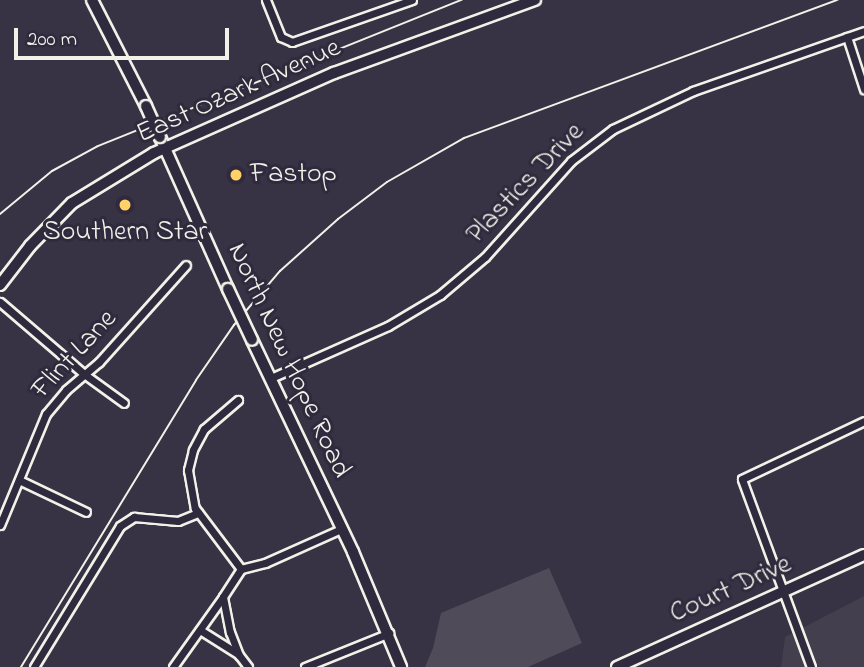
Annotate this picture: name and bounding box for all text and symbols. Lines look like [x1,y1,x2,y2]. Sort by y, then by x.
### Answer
scale bar [18,14,233,58]
text: 200 m [27,25,77,55]
street label: East Ozark Avenue [132,32,346,152]
street label: Plastics Drive [460,117,592,251]
place label: Fastop [250,158,337,192]
marker: Fastop [228,167,244,183]
marker: Southern Star [117,197,133,213]
place label: Southern Star [43,216,207,250]
street label: North New Hope Road [219,238,357,484]
street label: Flint Lane [25,303,125,407]
street label: Court Drive [665,548,797,632]

